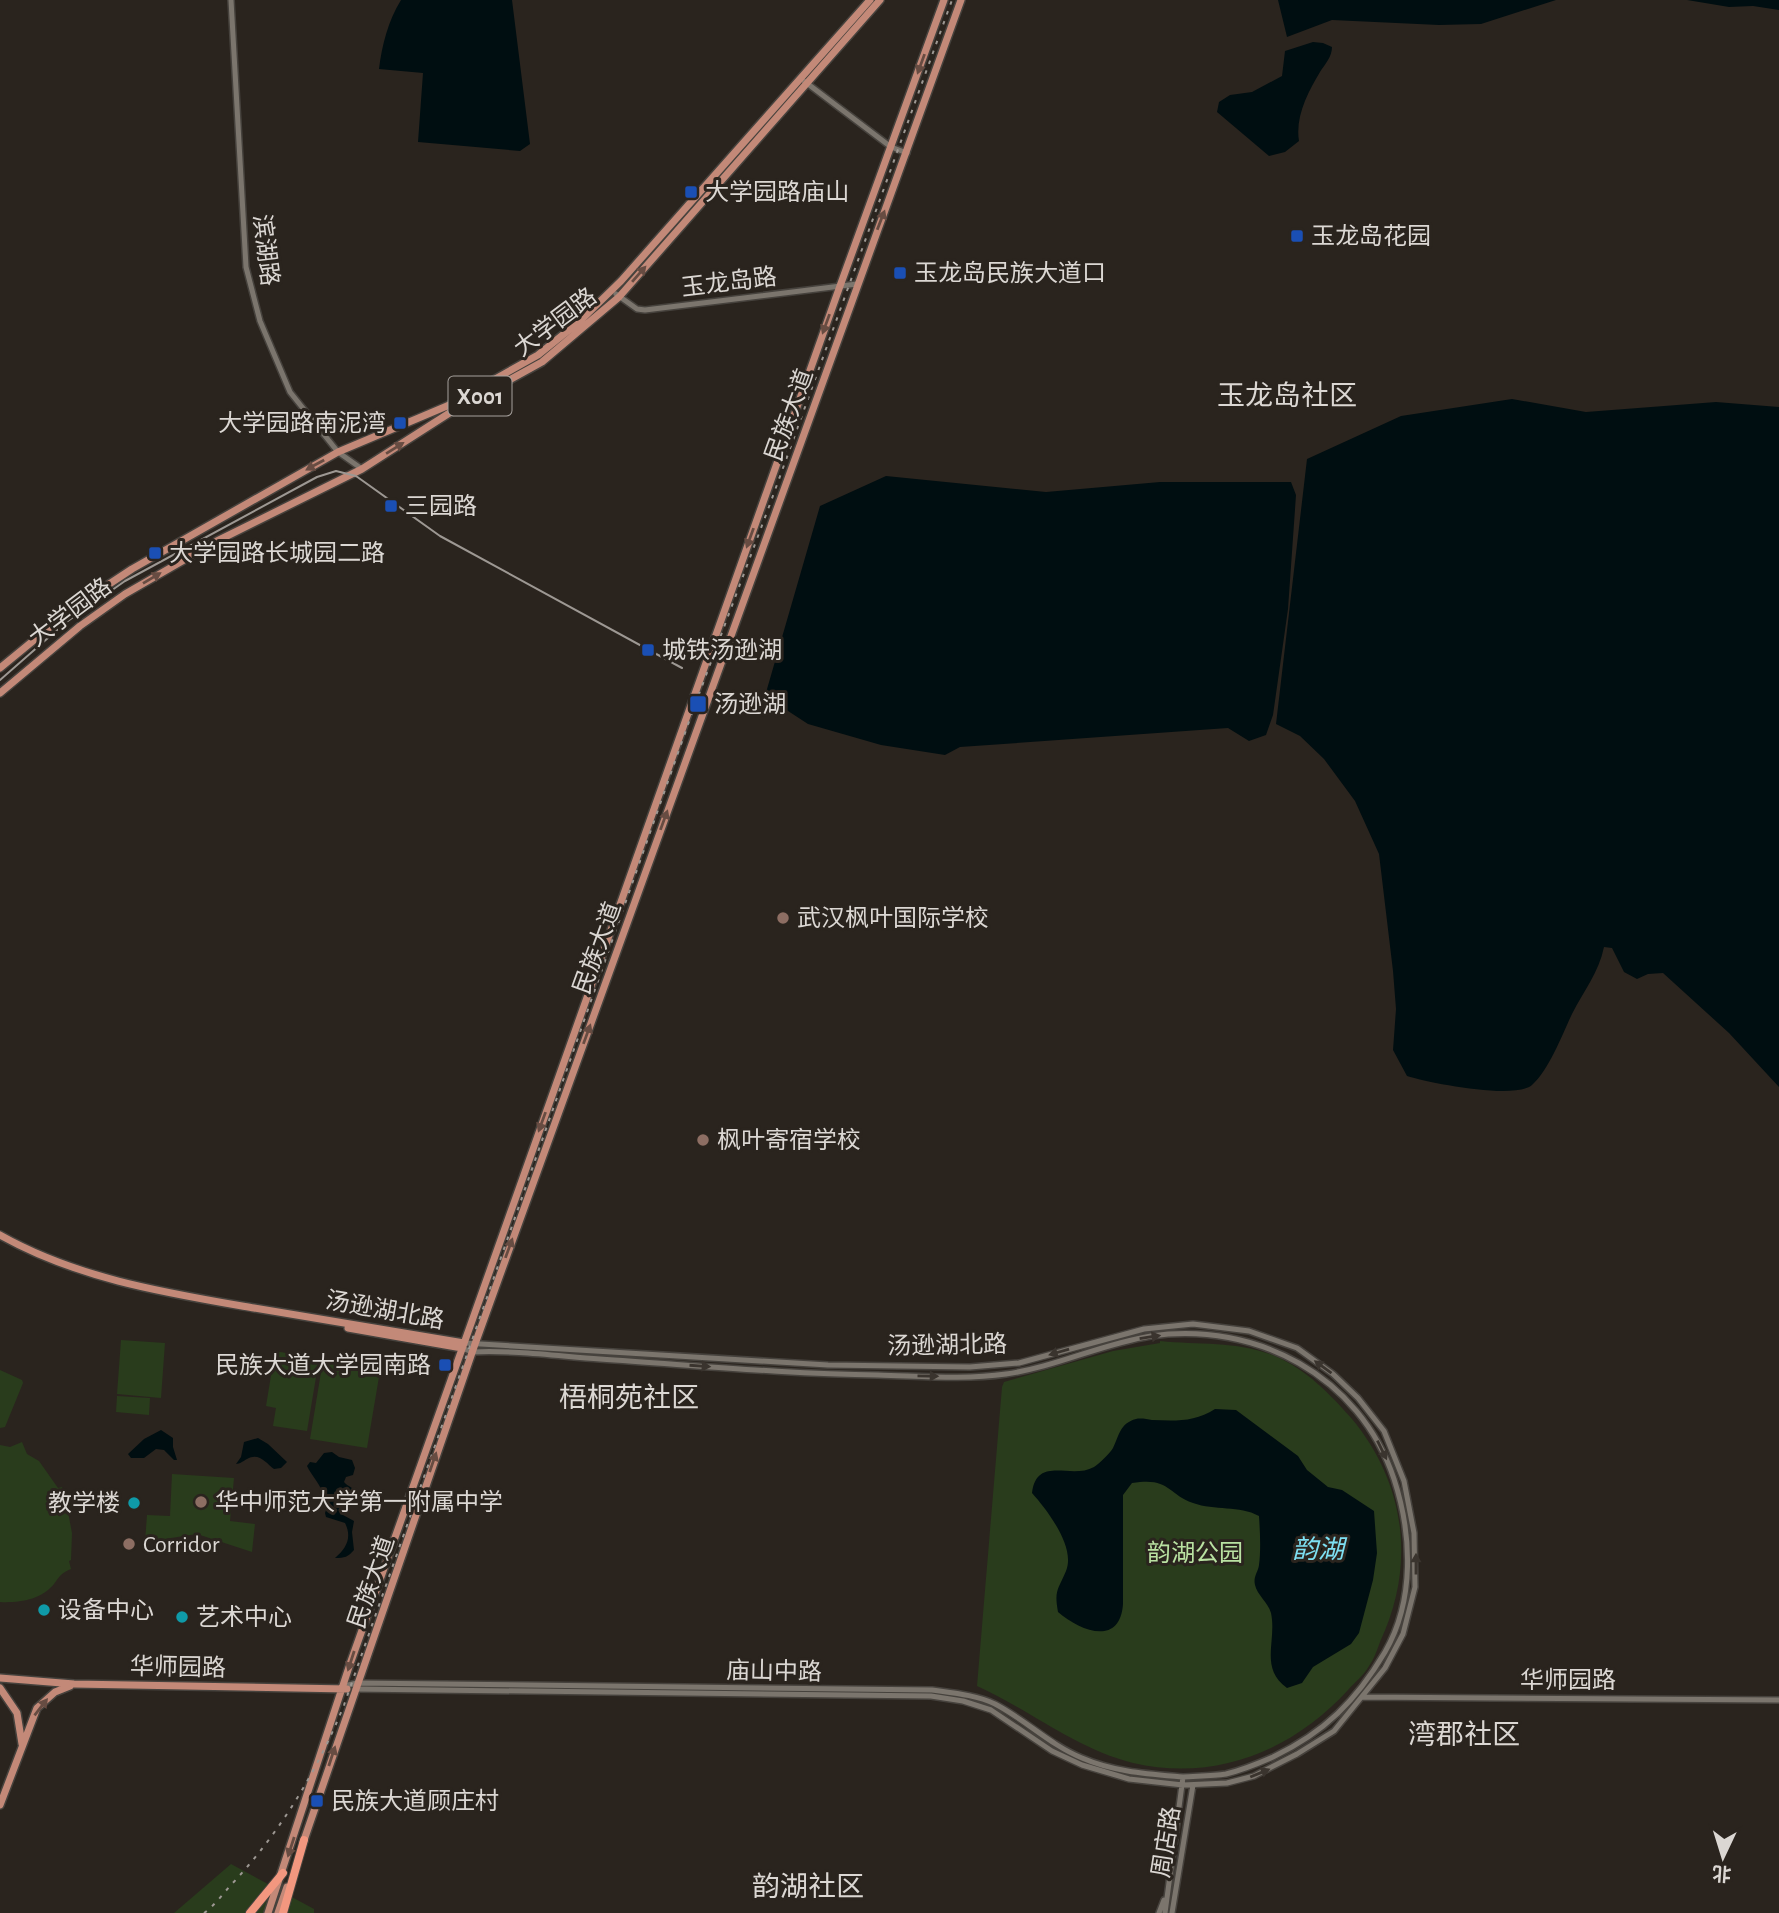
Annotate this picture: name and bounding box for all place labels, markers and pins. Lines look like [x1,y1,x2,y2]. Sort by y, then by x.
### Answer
place label: 大学园路庙山 [705,179,849,205]
marker: 大学园路庙山 [683,184,699,200]
place label: 玉龙岛花园 [1311,223,1431,249]
marker: 玉龙岛花园 [1289,228,1305,244]
place label: 玉龙岛民族大道口 [914,260,1106,286]
marker: 玉龙岛民族大道口 [892,265,908,281]
place label: 大学园路南泥湾 [218,410,386,436]
marker: 大学园路南泥湾 [392,415,408,431]
place label: 三园路 [405,493,477,519]
marker: 三园路 [383,498,399,514]
place label: 大学园路长城园二路 [169,540,385,566]
marker: 大学园路长城园二路 [147,545,163,561]
place label: 城铁汤逊湖 [662,637,782,663]
marker: 城铁汤逊湖 [640,642,656,658]
place label: 汤逊湖 [714,692,786,717]
marker: 汤逊湖 [688,694,708,714]
place label: 武汉枫叶国际学校 [797,905,989,931]
marker: 武汉枫叶国际学校 [775,910,791,926]
place label: 枫叶寄宿学校 [717,1127,861,1153]
marker: 枫叶寄宿学校 [695,1132,711,1148]
place label: 民族大道大学园南路 [215,1352,431,1378]
marker: 民族大道大学园南路 [437,1357,453,1373]
place label: 华中师范大学第一附属中学 [215,1489,503,1515]
place label: 教学楼 [48,1490,120,1516]
marker: 华中师范大学第一附属中学 [193,1494,209,1510]
marker: 教学楼 [126,1495,142,1511]
place label: Corridor [143,1533,220,1557]
marker: Corridor [121,1536,137,1552]
place label: 设备中心 [58,1597,154,1623]
marker: 设备中心 [36,1602,52,1618]
place label: 艺术中心 [196,1604,292,1630]
marker: 艺术中心 [174,1609,190,1625]
place label: 民族大道顾庄村 [331,1788,499,1814]
marker: 民族大道顾庄村 [309,1793,325,1809]

